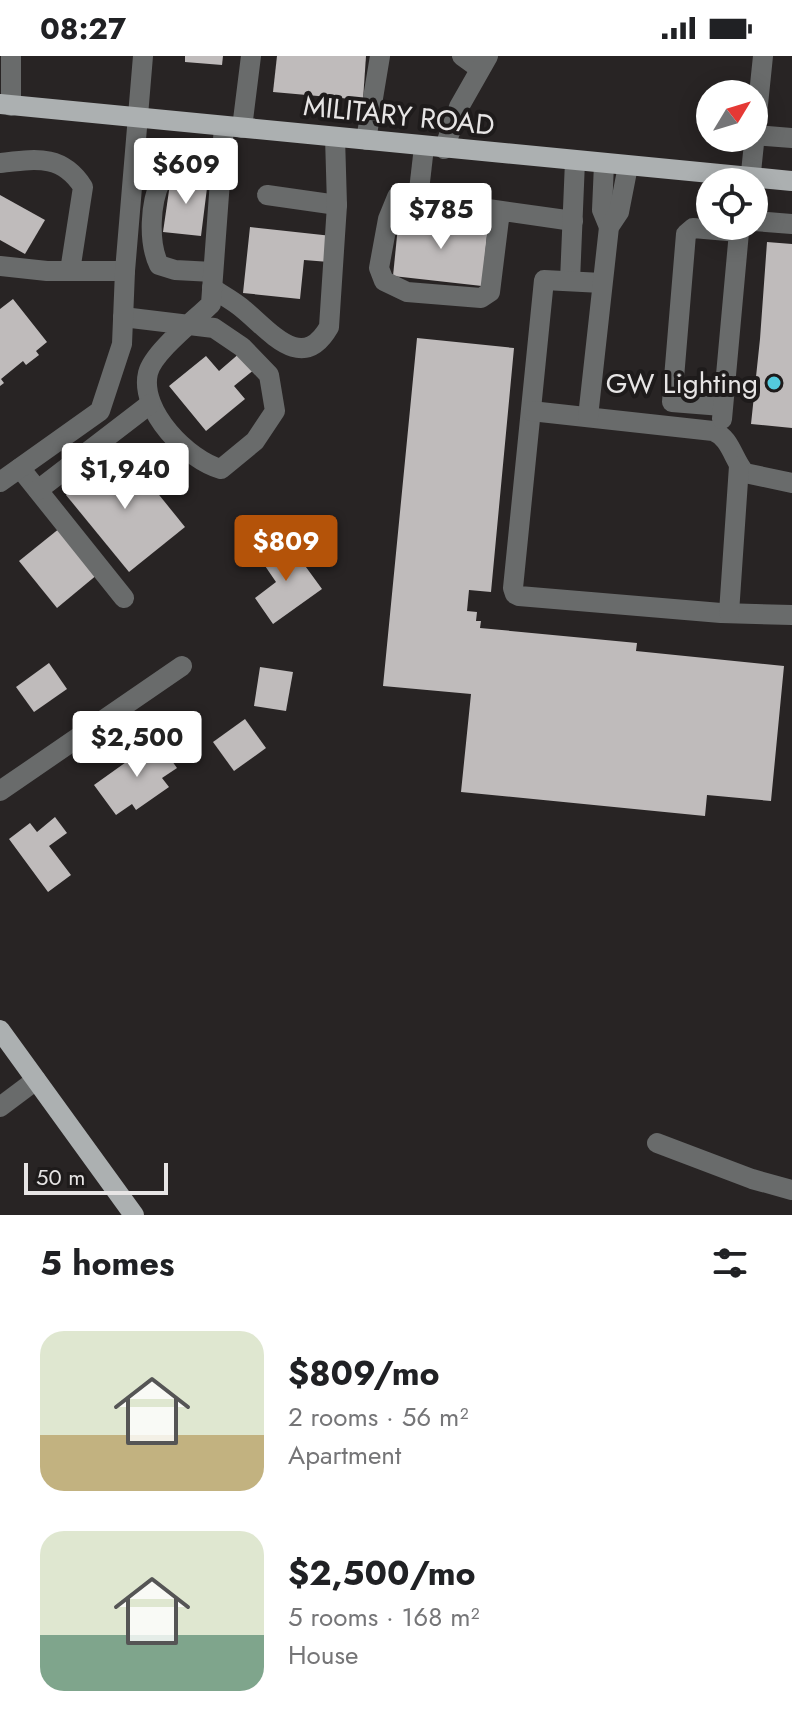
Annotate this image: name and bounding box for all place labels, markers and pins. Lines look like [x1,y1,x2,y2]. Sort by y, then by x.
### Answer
pin: $609 [139,138,233,206]
pin: $785 [394,183,488,251]
place label: GW Lighting [606,363,758,404]
marker: GW Lighting [765,374,783,392]
pin: $1,940 [60,443,190,511]
pin: $809 [239,515,333,583]
pin: $2,500 [72,711,202,779]

